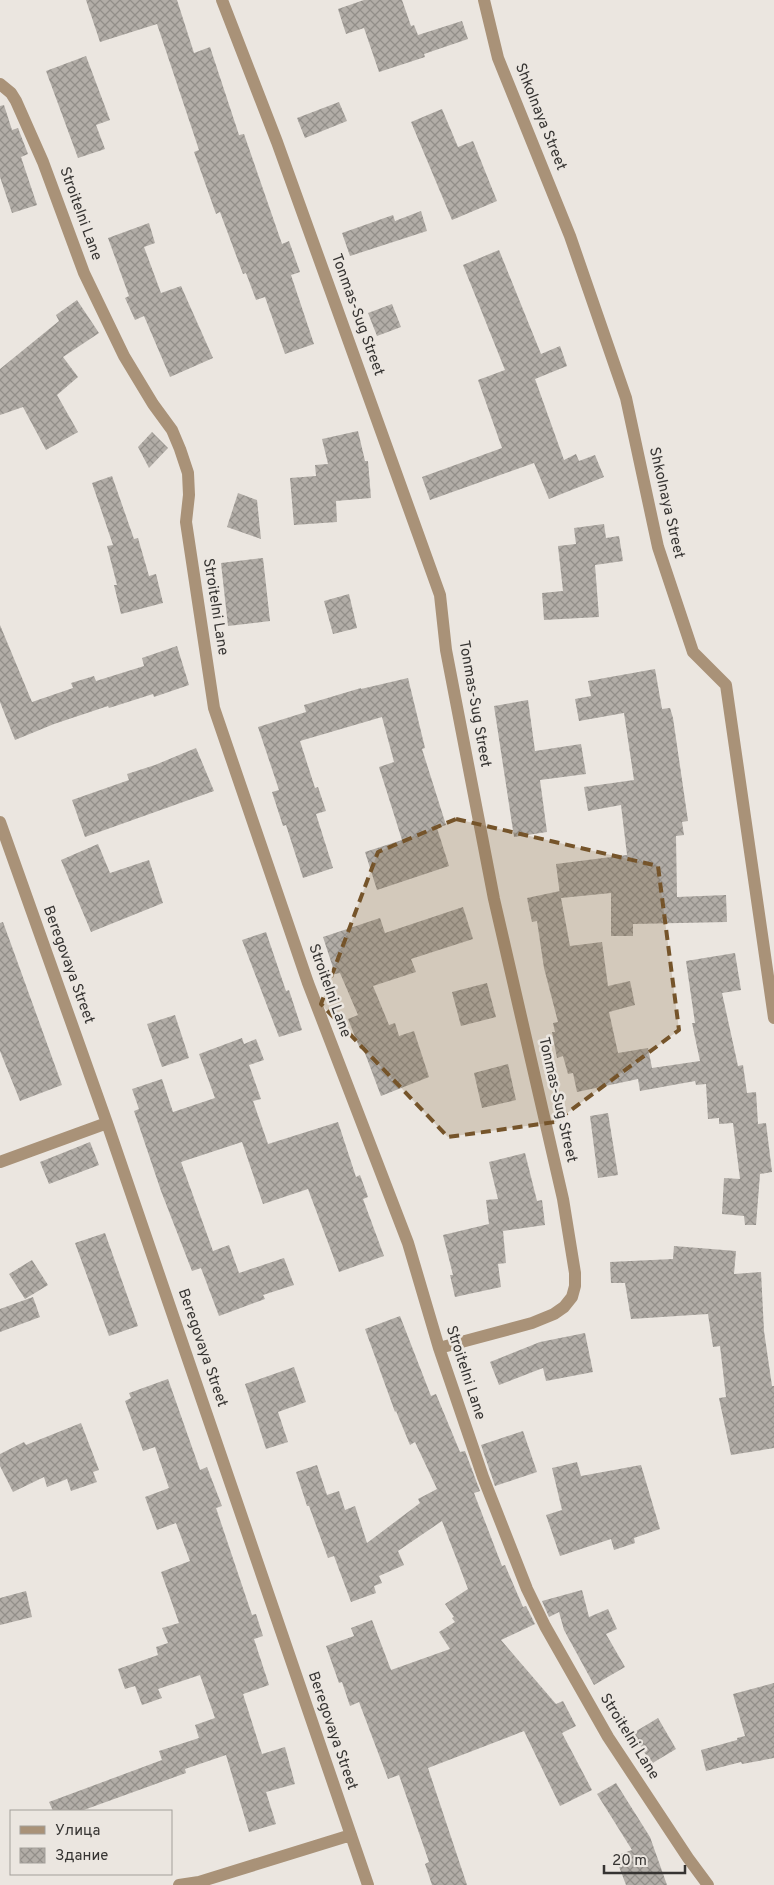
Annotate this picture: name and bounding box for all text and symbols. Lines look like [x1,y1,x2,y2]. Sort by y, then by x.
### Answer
street label: Shkolnaya Street [510,61,570,173]
street label: Stroitelni Lane [54,165,106,263]
street label: Tonmas-Sug Street [326,251,388,379]
street label: Shkolnaya Street [644,445,688,561]
street label: Stroitelni Lane [198,557,232,657]
street label: Tonmas-Sug Street [453,639,495,769]
street label: Beregovaya Street [38,903,98,1027]
street label: Stroitelni Lane [303,942,355,1040]
street label: Tonmas-Sug Street [533,1035,581,1165]
street label: Beregovaya Street [173,1286,231,1410]
street label: Stroitelni Lane [441,1323,489,1423]
street label: Beregovaya Street [303,1669,361,1793]
street label: Stroitelni Lane [595,1690,663,1784]
legend [10,1810,172,1875]
text: Улица [55,1822,100,1841]
scale bar [604,1842,685,1874]
text: Здание [55,1847,108,1866]
text: 20 m [612,1852,647,1871]

